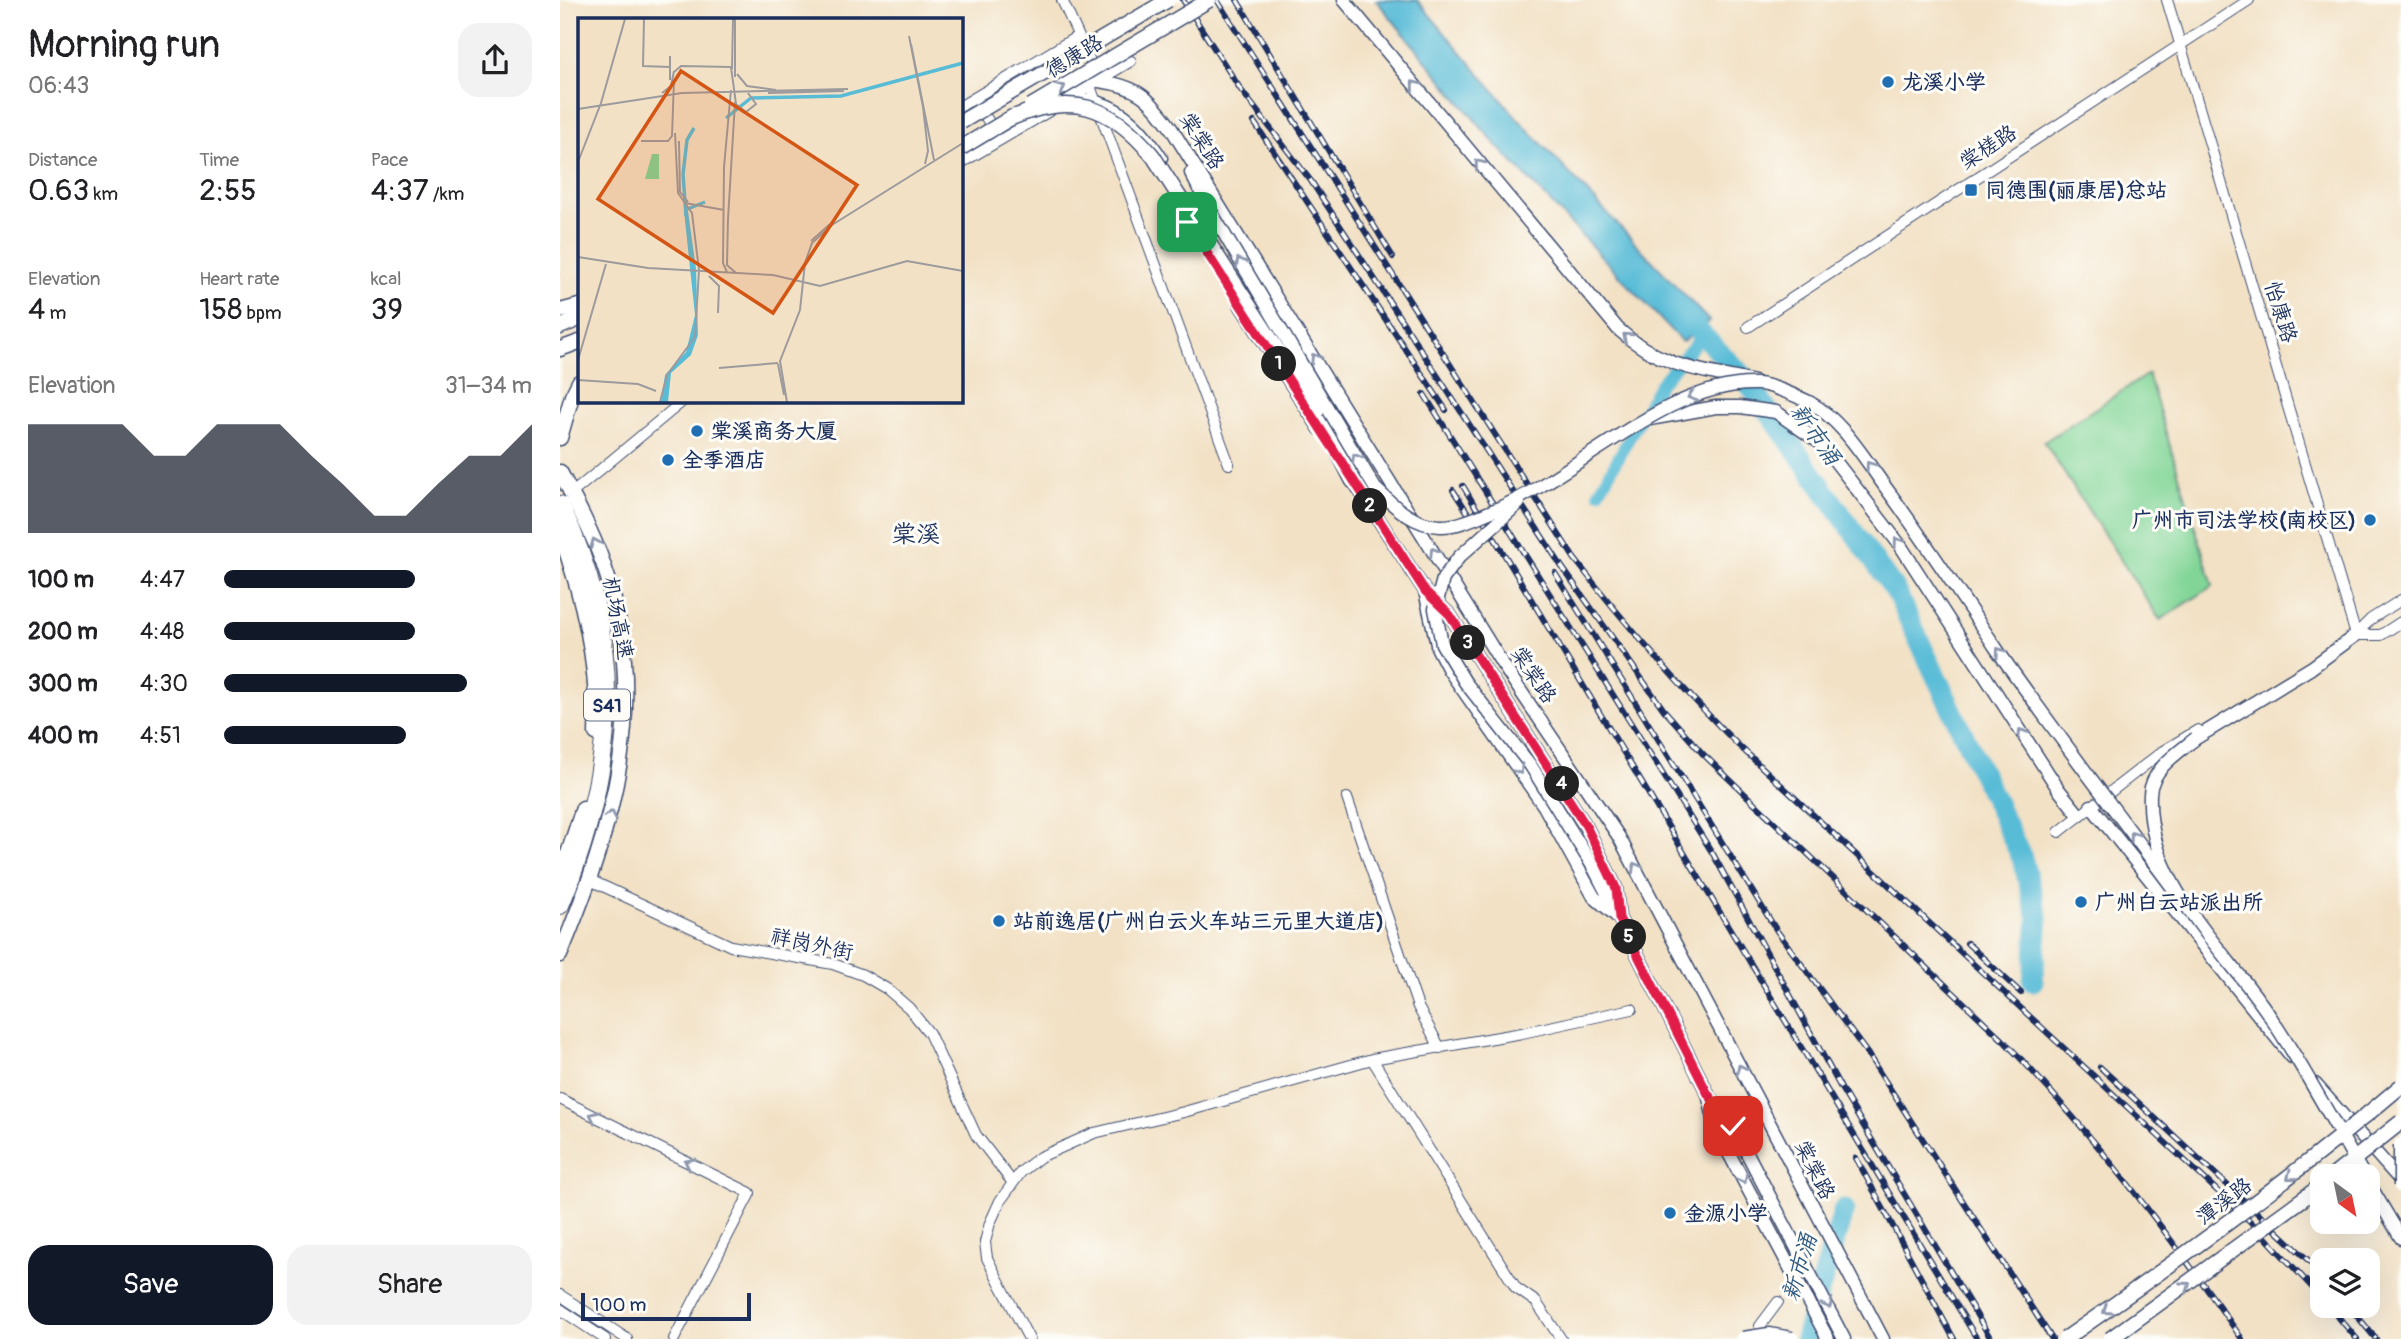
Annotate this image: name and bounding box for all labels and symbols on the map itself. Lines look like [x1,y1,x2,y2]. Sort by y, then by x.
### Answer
inset map [578,18,962,402]
street label: 德康路 [1040,29,1108,84]
place label: 龙溪小学 [1902,69,1986,96]
marker: 龙溪小学 [1880,74,1896,90]
one-way arrow [1410,81,1423,93]
one-way arrow [1054,83,1067,96]
street label: 棠棠路 [1173,108,1230,175]
street label: 棠槎路 [1955,119,2022,176]
one-way arrow [1475,160,1488,172]
place label: 同德围(丽康居)总站 [1985,177,2167,204]
marker: 同德围(丽康居)总站 [1963,182,1979,198]
pin [1157,192,1217,252]
one-way arrow [1236,256,1249,269]
street label: 怡康路 [2258,278,2303,346]
one-way arrow [1622,333,1635,345]
pin: 1 [1262,346,1296,382]
one-way arrow [1310,353,1323,366]
one-way arrow [1686,388,1699,402]
water label: 新市涌 [1784,398,1848,472]
place label: 棠溪商务大厦 [711,418,837,445]
marker: 棠溪商务大厦 [689,423,705,439]
place label: 全季酒店 [682,447,766,474]
marker: 全季酒店 [660,452,676,468]
one-way arrow [1351,452,1364,465]
one-way arrow [1866,461,1878,474]
pin: 2 [1352,489,1388,524]
place label: 广州市司法学校(南校区) [2132,507,2356,534]
marker: 广州市司法学校(南校区) [2362,512,2378,528]
district label: 棠溪 [892,520,940,549]
one-way arrow [590,538,604,550]
one-way arrow [1894,538,1906,550]
one-way arrow [1429,546,1442,559]
street label: 机场高速 [596,574,639,662]
pin: 3 [1450,626,1486,660]
street label: 棠棠路 [1505,642,1562,709]
one-way arrow [1995,647,2008,660]
road number: S41 [584,690,630,720]
one-way arrow [2018,728,2031,741]
one-way arrow [1511,762,1524,775]
pin: 4 [1544,766,1580,802]
one-way arrow [603,809,617,821]
one-way arrow [2130,831,2143,844]
one-way arrow [1631,862,1644,874]
place label: 广州白云站派出所 [2095,889,2263,916]
marker: 广州白云站派出所 [2073,894,2089,910]
place label: 站前逸居(广州白云火车站三元里大道店) [1013,908,1384,935]
marker: 站前逸居(广州白云火车站三元里大道店) [991,913,1007,929]
pin: 5 [1612,920,1646,954]
street label: 祥岗外街 [768,923,856,966]
one-way arrow [1736,1064,1749,1076]
pin [1703,1096,1763,1156]
one-way arrow [589,1110,601,1124]
street label: 棠棠路 [1788,1136,1841,1204]
one-way arrow [684,1158,696,1172]
north arrow [2310,1164,2380,1234]
one-way arrow [2287,1168,2300,1180]
one-way arrow [1735,1172,1748,1185]
street label: 潭溪路 [2191,1172,2258,1231]
place label: 金源小学 [1684,1200,1768,1227]
marker: 金源小学 [1662,1205,1678,1221]
water label: 新市涌 [1776,1229,1824,1304]
one-way arrow [2178,1282,2191,1294]
scale bar [581,1290,751,1322]
one-way arrow [1819,1297,1833,1309]
one-way arrow [2102,1302,2115,1314]

